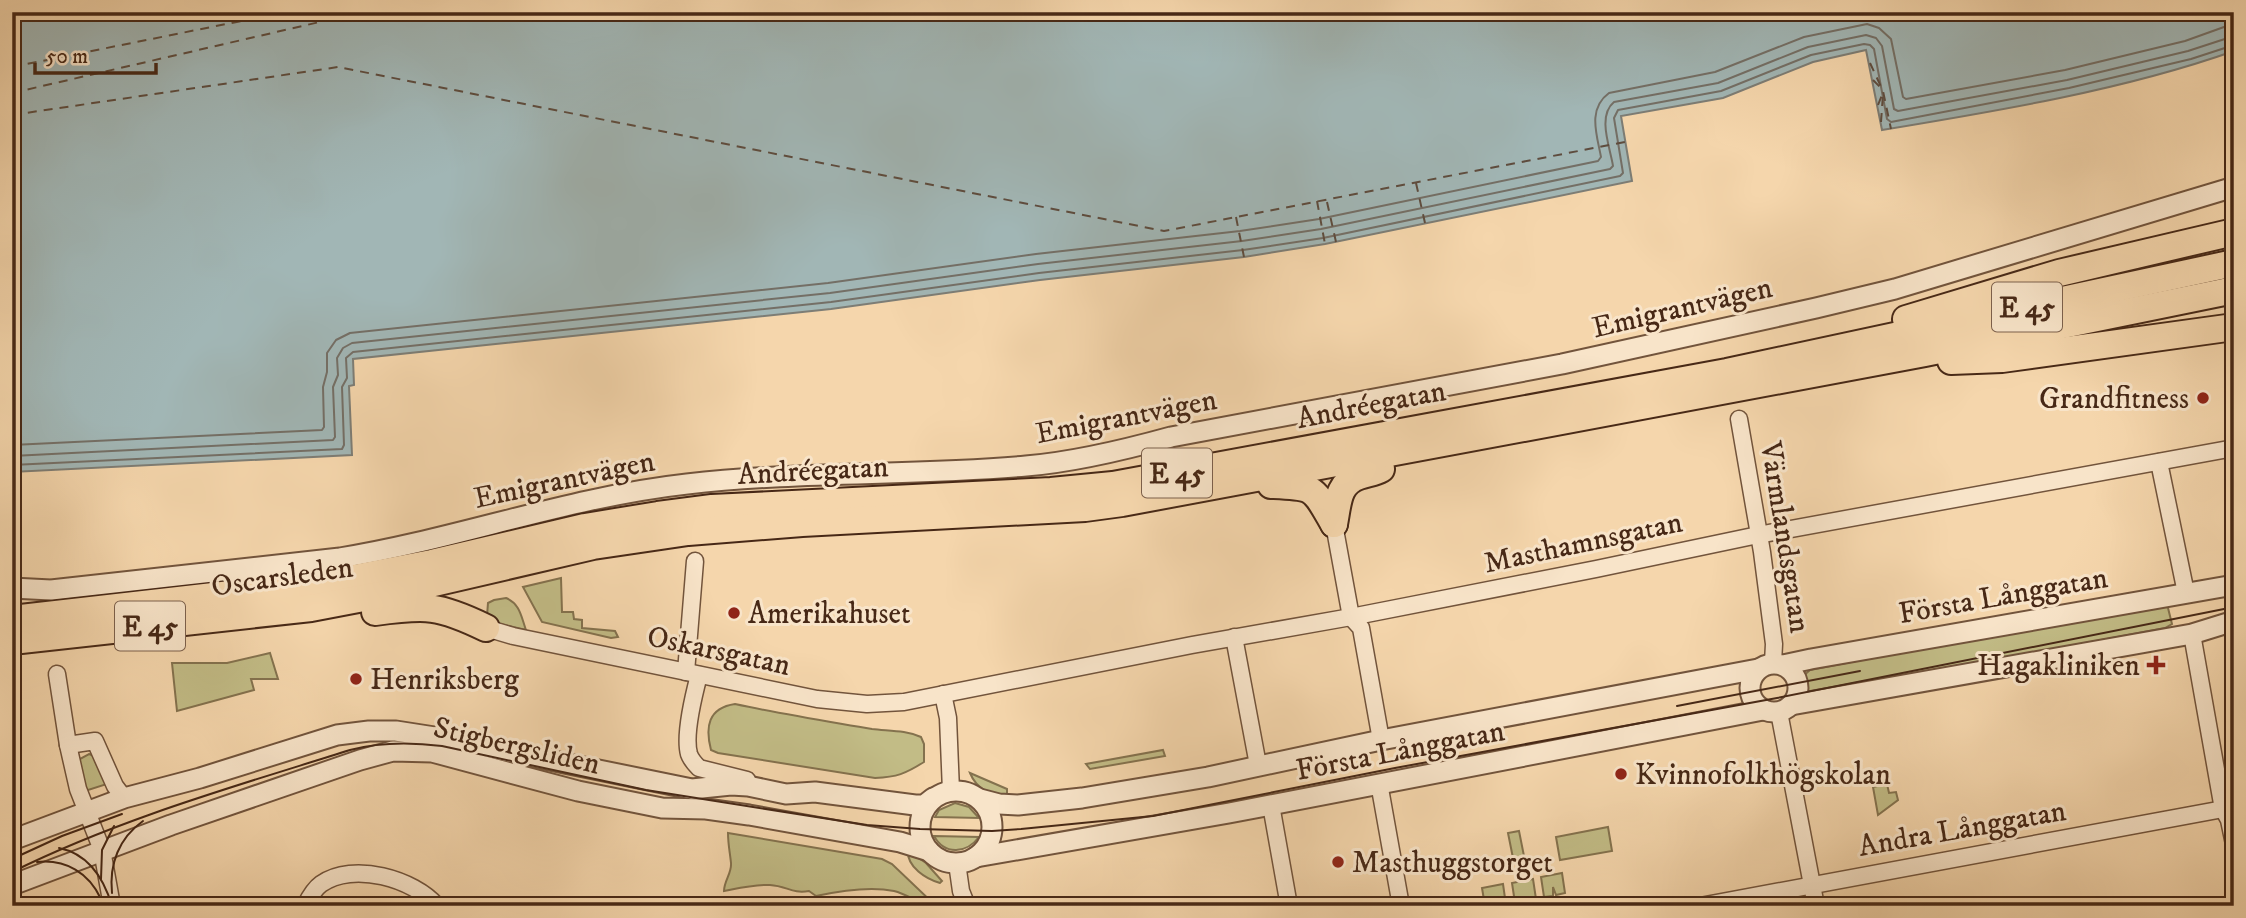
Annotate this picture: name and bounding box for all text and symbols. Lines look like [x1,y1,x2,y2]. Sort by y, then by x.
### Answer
scale bar [35,32,156,76]
text: 50 m [46,44,88,70]
street label: Emigrantvägen [1589,270,1776,347]
road number: E 45 [1992,282,2062,332]
street label: Andréegatan [1294,373,1449,438]
place label: Grandfitness [2039,381,2189,418]
street label: Emigrantvägen [1033,382,1220,453]
marker: Grandfitness [2195,390,2211,406]
street label: Värmlandsgatan [1751,438,1818,636]
street label: Emigrantvägen [471,443,658,518]
road number: E 45 [1142,448,1212,498]
street label: Andréegatan [737,449,890,494]
street label: Masthamnsgatan [1481,504,1686,583]
street label: Oscarsleden [209,549,356,606]
street label: Första Långgatan [1896,560,2111,633]
place label: Amerikahuset [748,596,911,633]
road number: E 45 [115,602,185,650]
marker: Amerikahuset [726,605,742,621]
street label: Oskarsgatan [644,618,794,685]
place label: Hagakliniken [1977,648,2140,685]
marker: Hagakliniken [2146,655,2166,675]
place label: Henriksberg [370,662,519,699]
marker: Henriksberg [348,671,364,687]
street label: Stigbergsliden [430,709,604,784]
street label: Första Långgatan [1293,713,1508,790]
place label: Kvinnofolkhögskolan [1635,757,1891,794]
marker: Kvinnofolkhögskolan [1613,766,1629,782]
street label: Andra Långgatan [1856,793,2069,866]
place label: Masthuggstorget [1352,845,1553,882]
marker: Masthuggstorget [1330,854,1346,870]

